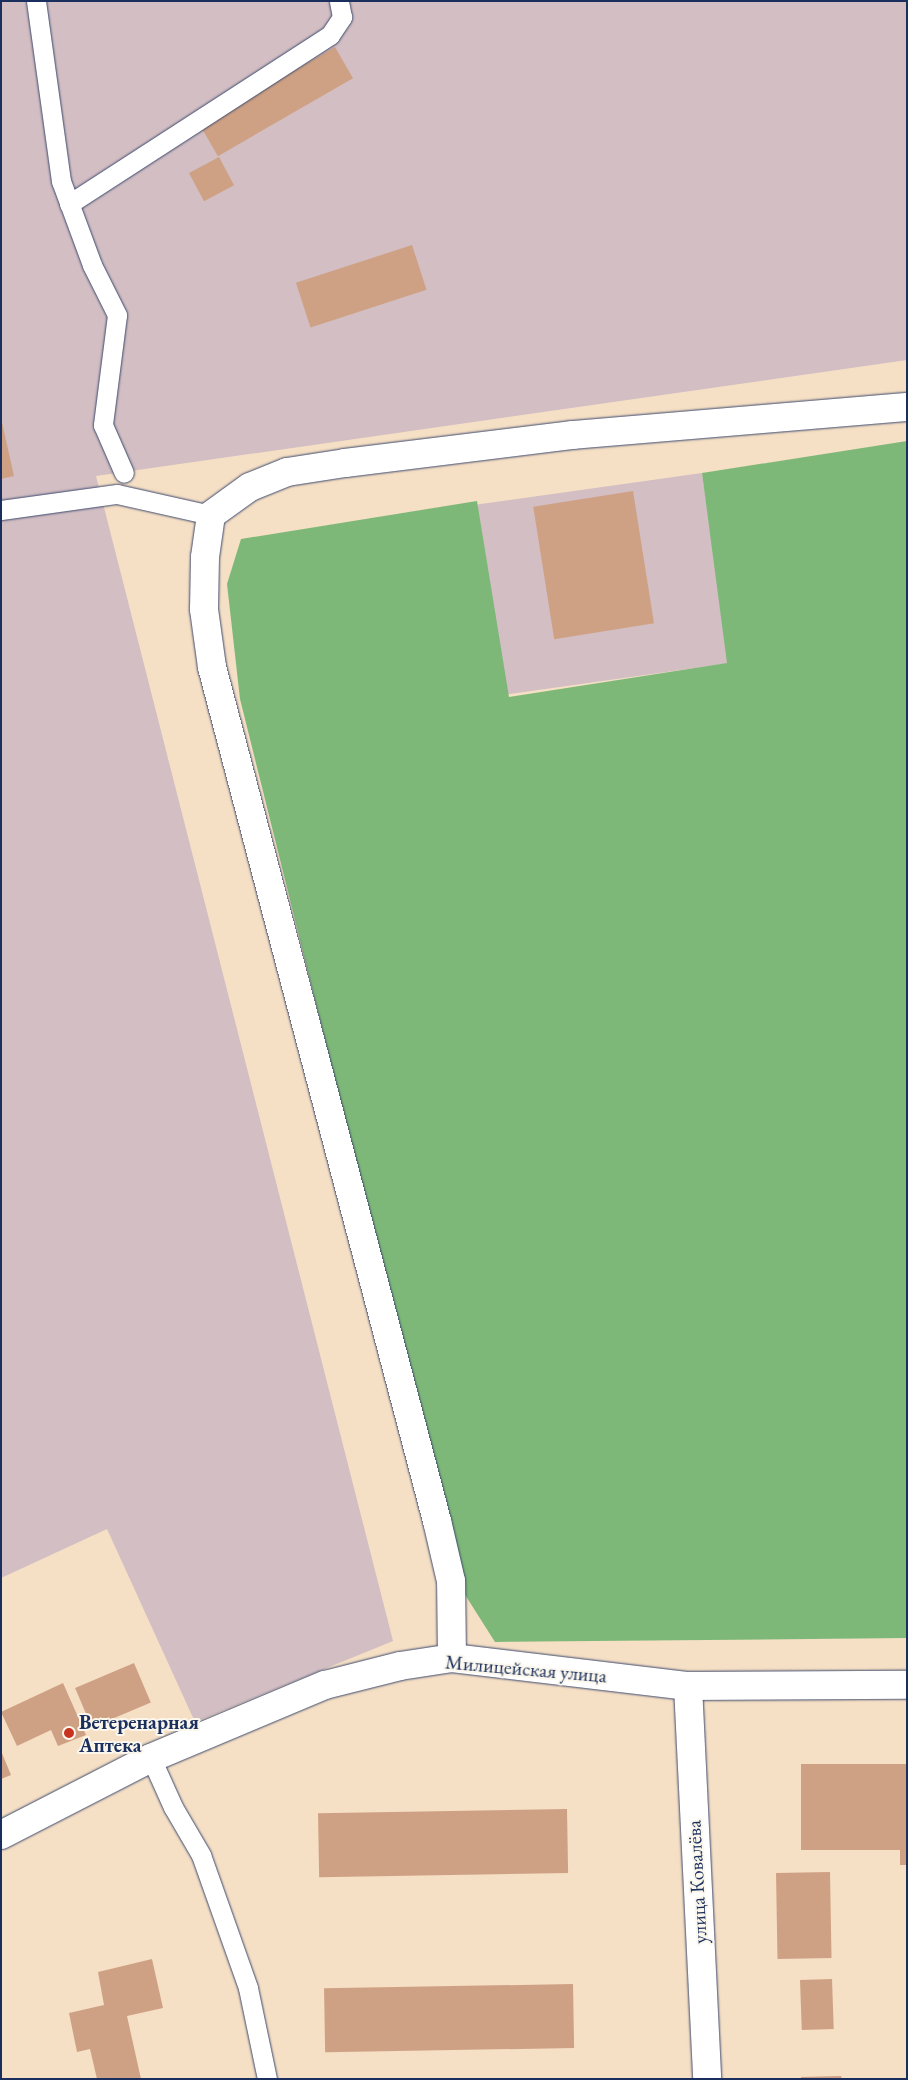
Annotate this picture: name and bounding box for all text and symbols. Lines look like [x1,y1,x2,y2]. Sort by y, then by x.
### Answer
street label: Милицейская улица [444,1650,608,1688]
place label: Ветеренарная Аптека [79,1710,199,1757]
marker: Ветеренарная Аптека [63,1727,75,1739]
street label: улица Ковалёва [682,1820,712,1944]

